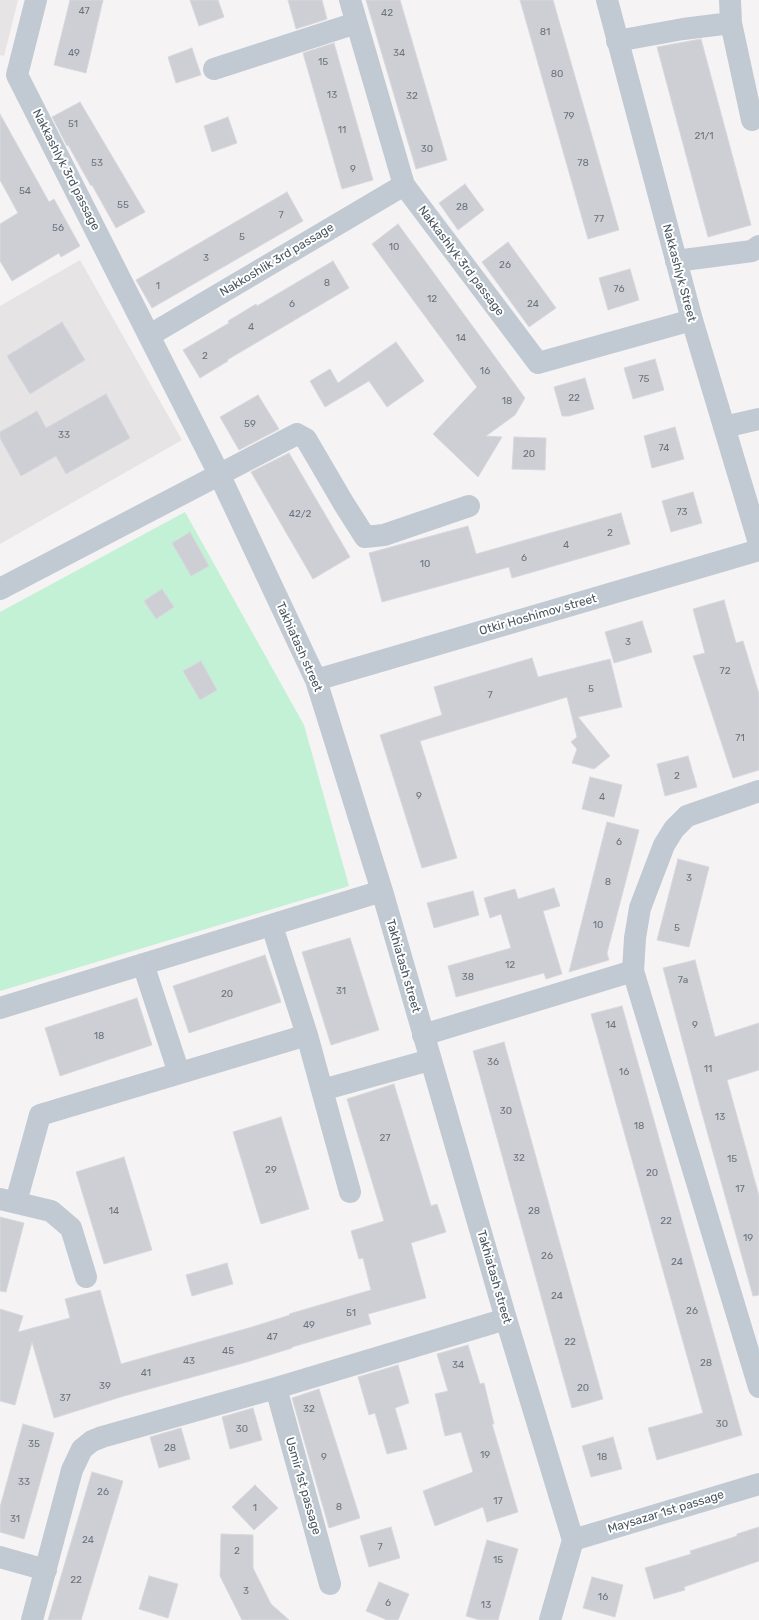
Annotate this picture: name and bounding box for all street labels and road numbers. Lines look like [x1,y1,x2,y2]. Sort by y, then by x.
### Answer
street label: Nakkashlyk 3rd passage [29,107,103,233]
street label: Nakkashlyk 3rd passage [415,203,507,319]
street label: Nakkoshlik 3rd passage [217,220,337,300]
street label: Nakkashlyk Street [659,223,699,323]
street label: Otkir Hoshimov street [478,591,598,639]
street label: Takhiatash street [273,600,325,694]
street label: Takhiatash street [383,918,423,1014]
street label: Takhiatash street [474,1229,514,1325]
street label: Usmir 1st passage [282,1435,324,1537]
street label: Maysazar 1st passage [606,1487,726,1537]

